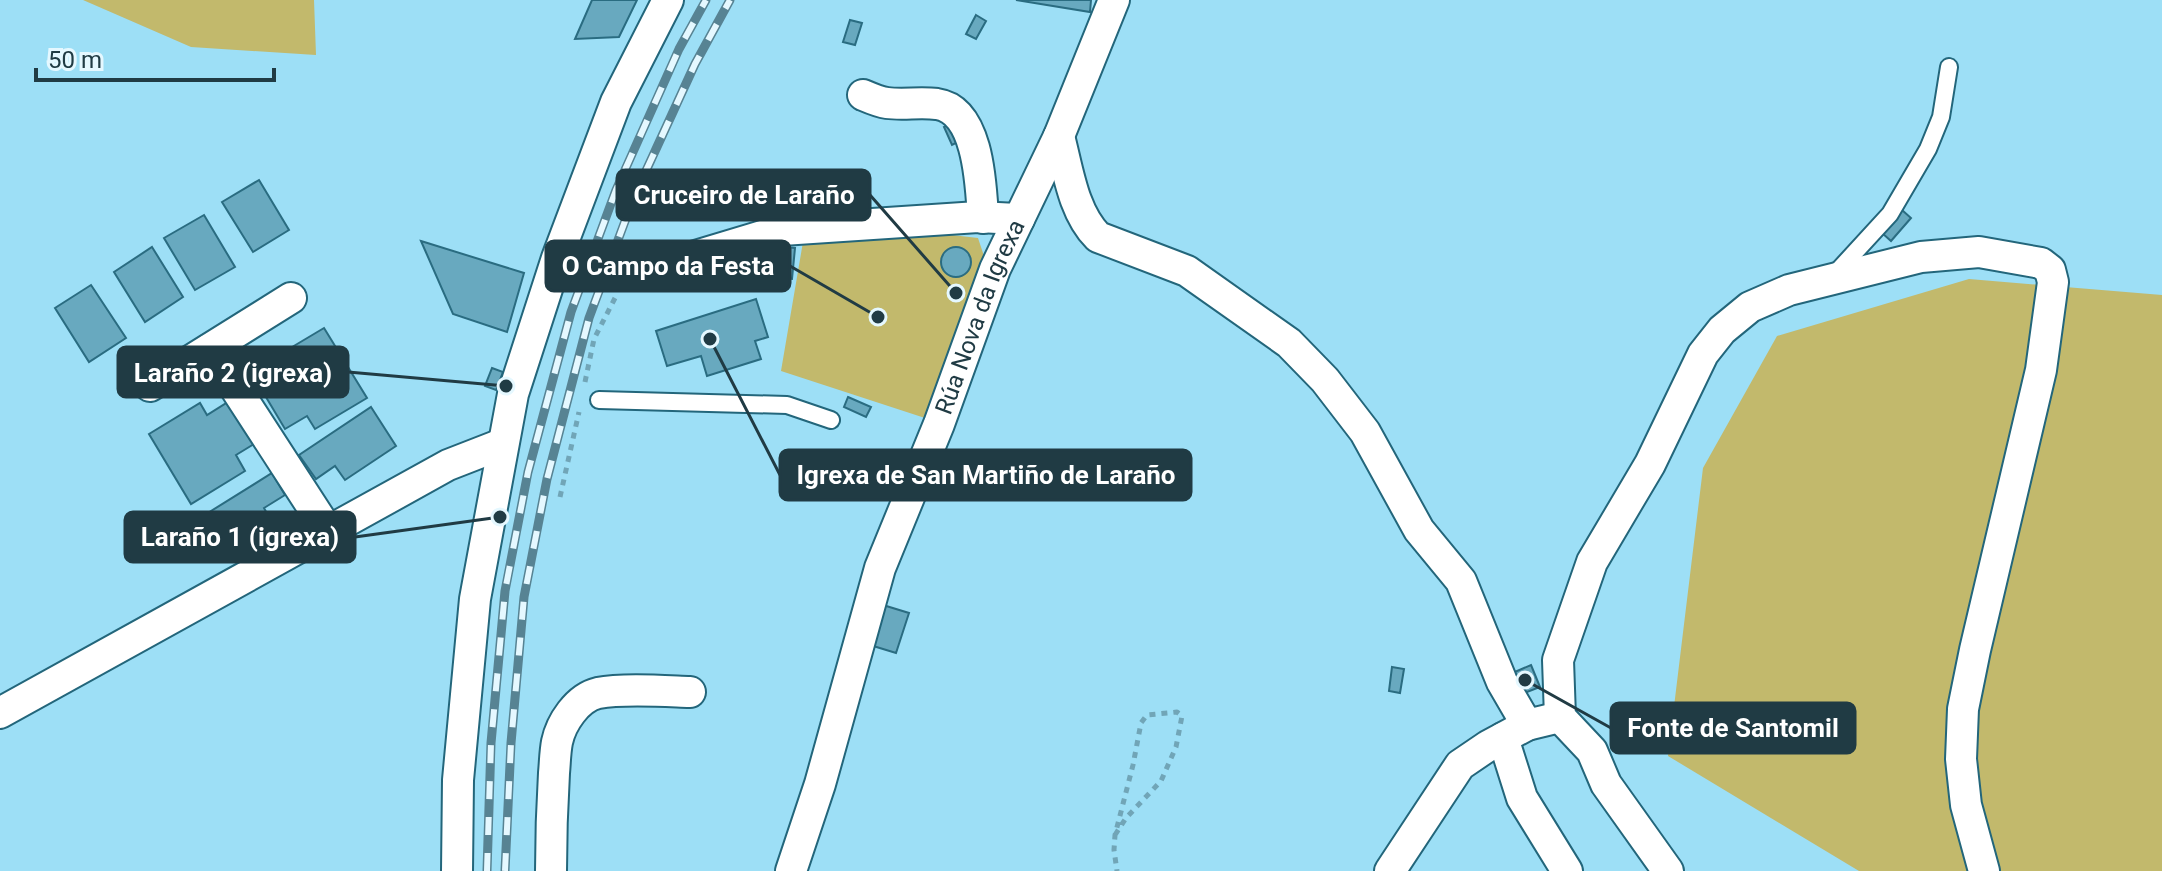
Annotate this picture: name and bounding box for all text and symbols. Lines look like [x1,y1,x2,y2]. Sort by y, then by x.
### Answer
scale bar [36,32,274,82]
text: 50 m [48,46,102,74]
callout: Cruceiro de Laraño [617,170,870,220]
text: Cruceiro de Laraño [633,180,855,210]
street label: Rúa Nova da Igrexa [930,215,1031,418]
callout: O Campo da Festa [546,241,790,291]
text: O Campo da Festa [562,251,774,281]
callout: Laraño 2 (igrexa) [118,347,348,397]
text: Laraño 2 (igrexa) [134,358,332,388]
callout: Igrexa de San Martiño de Laraño [780,450,1191,500]
text: Igrexa de San Martiño de Laraño [796,460,1176,490]
callout: Laraño 1 (igrexa) [125,512,355,562]
text: Laraño 1 (igrexa) [141,522,339,552]
callout: Fonte de Santomil [1611,703,1855,753]
text: Fonte de Santomil [1627,713,1839,743]

